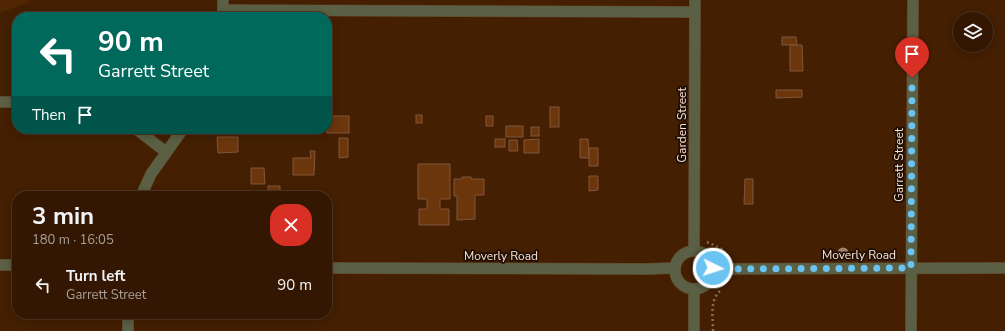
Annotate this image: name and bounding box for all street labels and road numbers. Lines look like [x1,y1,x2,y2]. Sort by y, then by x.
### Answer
street label: Garden Street [674,87,690,163]
street label: Garrett Street [891,127,907,202]
street label: Moverly Road [822,247,896,263]
street label: Moverly Road [464,248,538,264]

